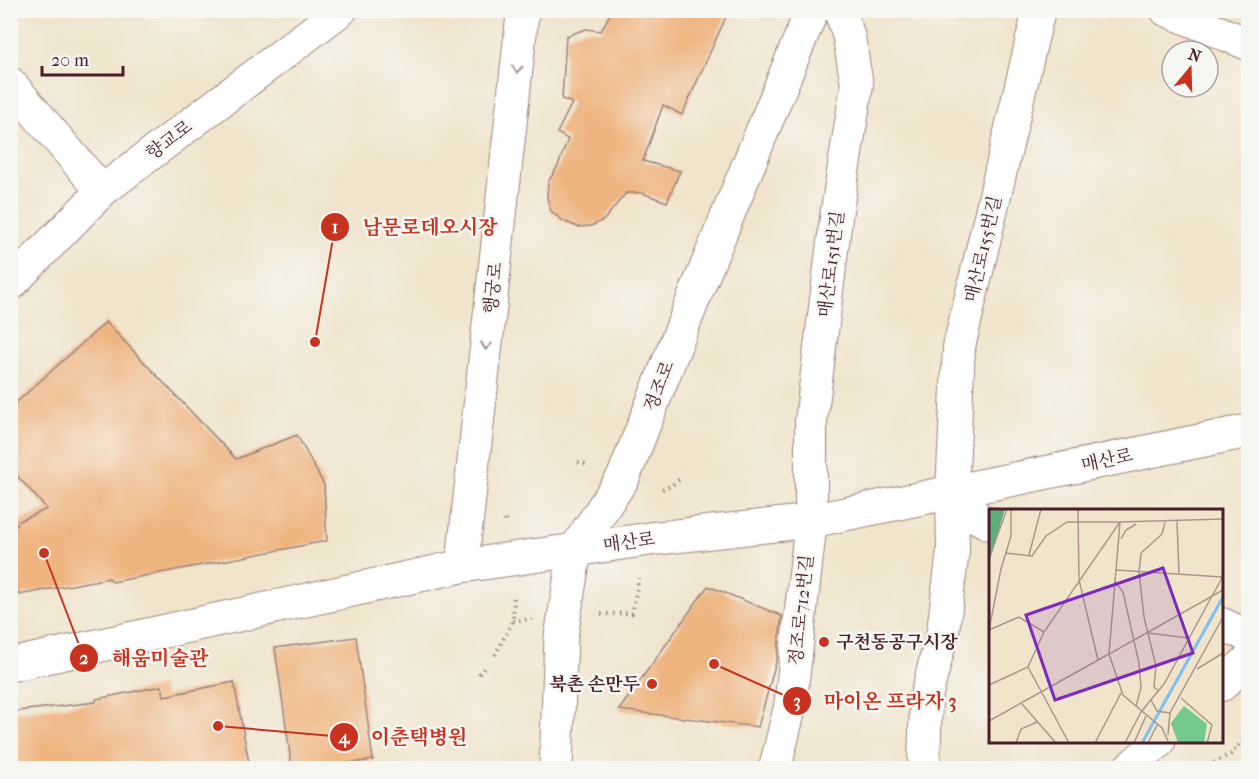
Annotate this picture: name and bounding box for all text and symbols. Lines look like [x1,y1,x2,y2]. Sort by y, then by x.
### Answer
scale bar [42,39,123,77]
north arrow [1160,39,1220,99]
text: N [1186,44,1204,67]
text: 20 m [51,50,89,71]
one-way arrow [511,64,523,73]
street label: 향교로 [142,116,196,164]
street label: 매산로155번길 [961,194,1006,304]
callout: 남문로데오시장 [320,208,510,246]
street label: 매산로151번길 [815,209,848,319]
text: 남문로데오시장 [362,216,498,239]
text: 1 [332,217,338,238]
street label: 행궁로 [480,261,507,315]
one-way arrow [481,341,493,351]
street label: 정조로 [640,358,679,414]
street label: 매산로 [1079,445,1135,476]
inset map [989,509,1223,743]
street label: 매산로 [602,528,656,557]
street label: 정조로712번길 [785,554,818,667]
place label: 구천동공구시장 [836,632,958,653]
marker: 구천동공구시장 [817,635,831,649]
callout: 해움미술관 [69,639,220,677]
text: 해움미술관 [112,647,209,670]
text: 2 [79,648,89,669]
place label: 북촌 손만두 [549,674,641,695]
marker: 북촌 손만두 [645,677,659,691]
callout: 마이온 프라자 3 [782,682,969,720]
text: 마이온 프라자 3 [824,690,956,713]
text: 3 [793,691,801,712]
callout: 이춘택병원 [329,718,480,756]
text: 이춘택병원 [371,726,467,749]
text: 4 [338,727,351,748]

